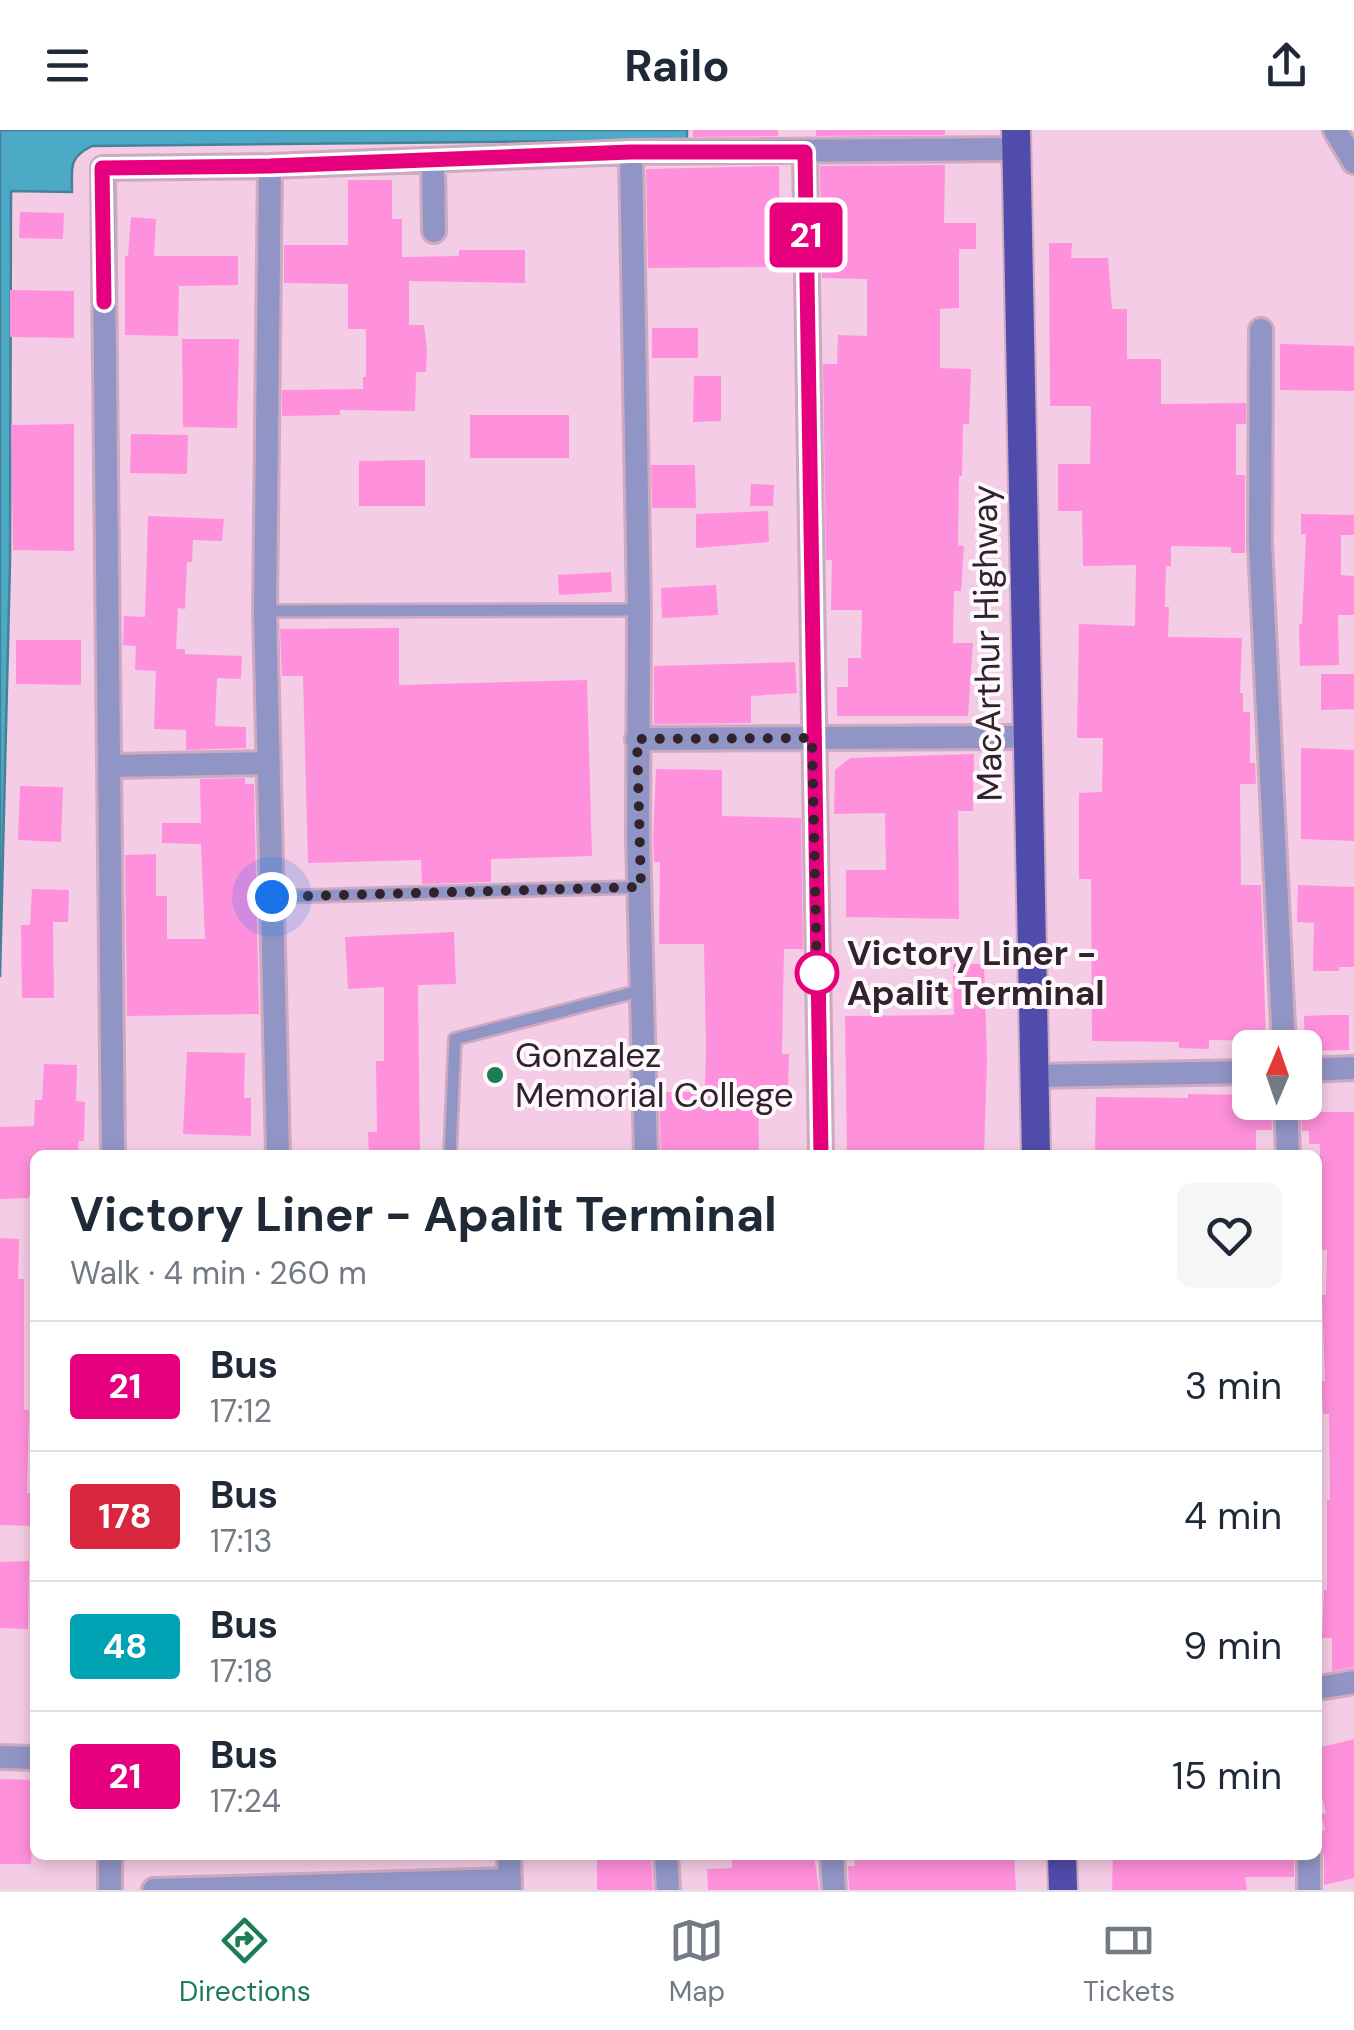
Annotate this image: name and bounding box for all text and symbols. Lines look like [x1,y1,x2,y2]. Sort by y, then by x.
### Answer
text: Railo [624,36,730,95]
icon: menu [40,38,95,93]
icon: share [1259,38,1314,93]
line badge: 21 [761,202,851,268]
text: 21 [790,212,822,258]
street label: MacArthur Highway [961,484,1013,802]
your location [247,872,297,922]
place label: Victory Liner - Apalit Terminal [847,930,1105,1016]
marker: Victory Liner - Apalit Terminal [796,952,838,994]
north arrow [1232,1030,1322,1120]
map controls [1232,1030,1322,1120]
place label: Gonzalez Memorial College [515,1032,794,1118]
marker: Gonzalez Memorial College [484,1064,506,1086]
text: Victory Liner - Apalit Terminal [70,1183,777,1246]
button: heart [1177,1183,1282,1288]
text: Walk · 4 min · 260 m [70,1252,367,1294]
text: Bus [210,1340,278,1390]
text: 3 min [1185,1361,1282,1411]
text: 21 [109,1363,141,1409]
text: 17:12 [210,1390,272,1432]
text: Bus [210,1470,278,1520]
text: 4 min [1184,1491,1282,1541]
text: 178 [98,1493,152,1539]
text: 17:13 [210,1520,272,1562]
text: Bus [210,1600,278,1650]
text: 9 min [1183,1621,1282,1671]
text: 48 [103,1623,147,1669]
text: 17:18 [210,1650,273,1692]
text: Bus [210,1730,278,1780]
text: 15 min [1172,1751,1282,1801]
text: 21 [109,1753,141,1799]
text: 17:24 [210,1780,281,1822]
tab: Directions [179,1913,311,2010]
tab: Map [669,1913,725,2010]
tab: Tickets [1083,1913,1175,2010]

